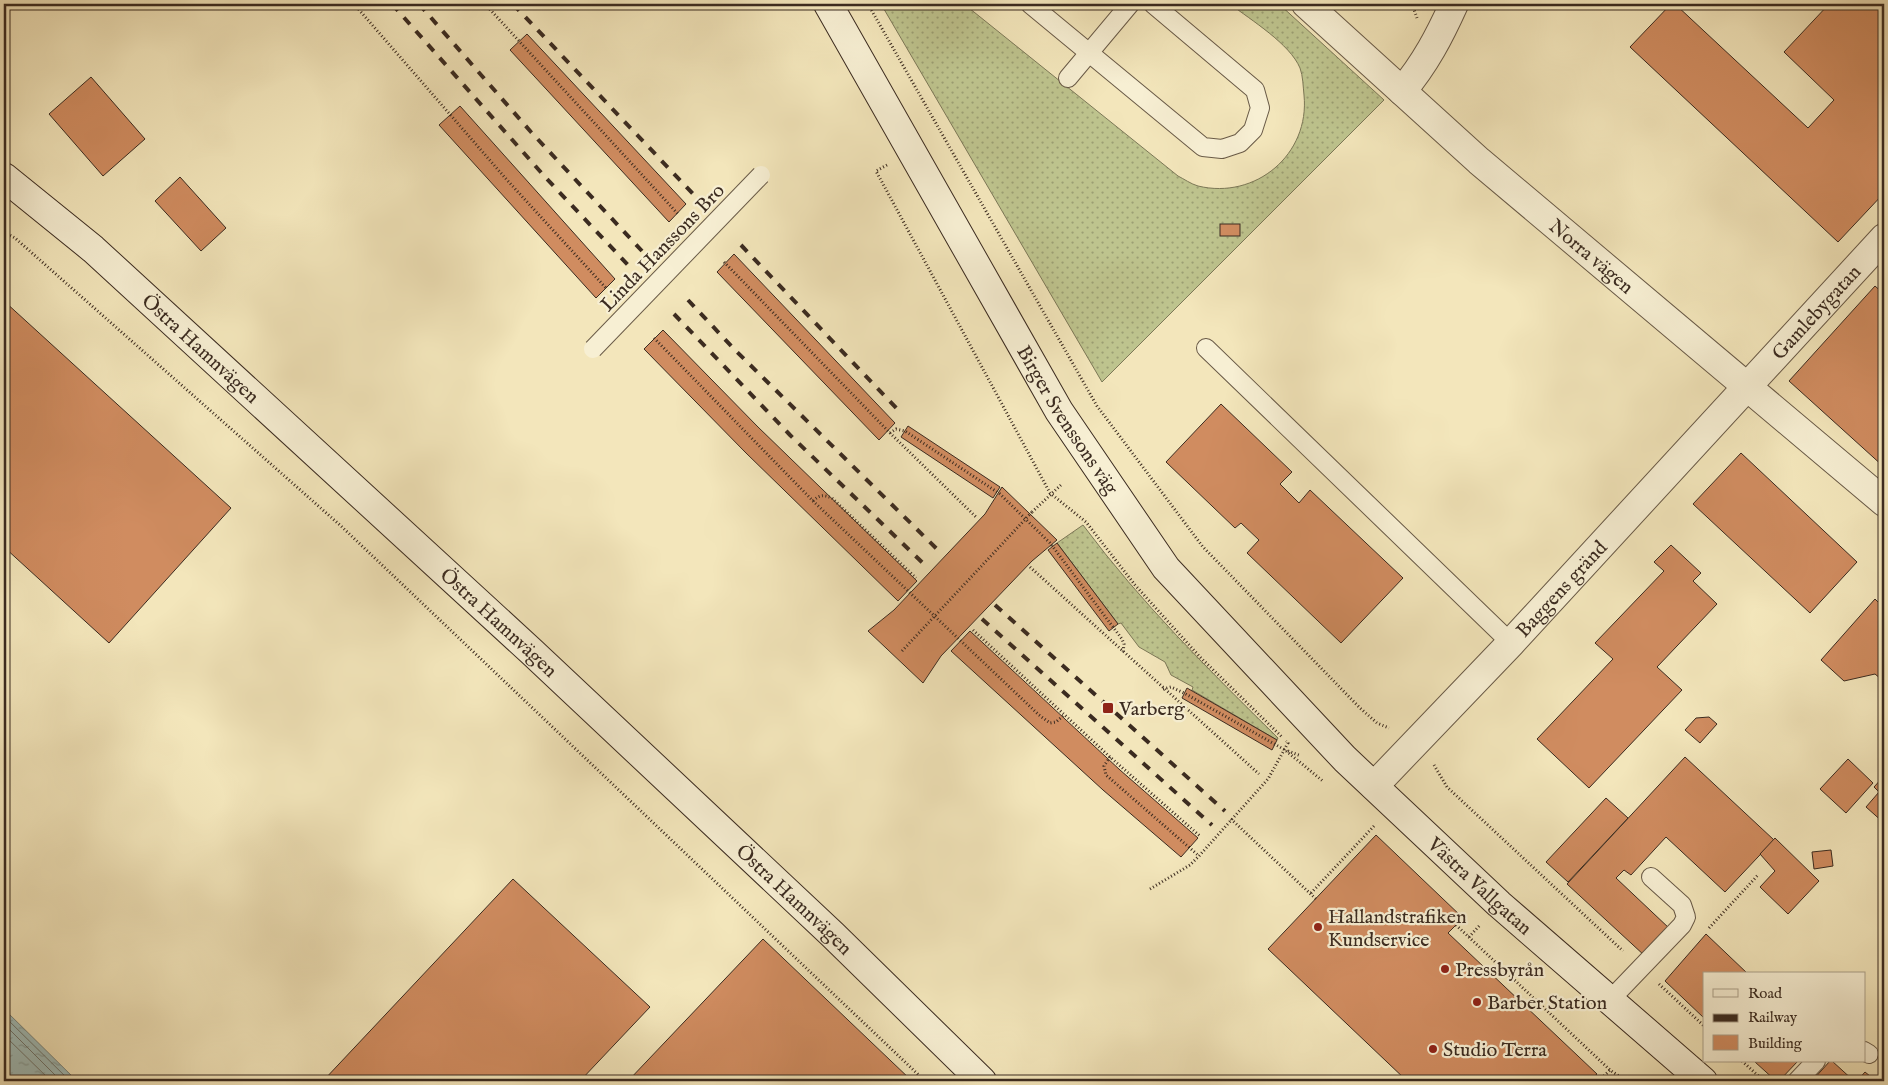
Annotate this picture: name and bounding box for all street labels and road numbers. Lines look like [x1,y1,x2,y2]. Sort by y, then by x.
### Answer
street label: Linda Hanssons Bro [596,179,731,317]
street label: Norra vägen [1543,214,1639,300]
street label: Gamlebygatan [1767,260,1867,366]
street label: Östra Hamnvägen [136,289,264,410]
street label: Birger Svenssons väg [1010,341,1124,501]
street label: Baggens gränd [1511,536,1613,643]
street label: Östra Hamnvägen [434,563,562,684]
street label: Västra Vallgatan [1421,832,1537,941]
street label: Östra Hamnvägen [730,839,857,961]

